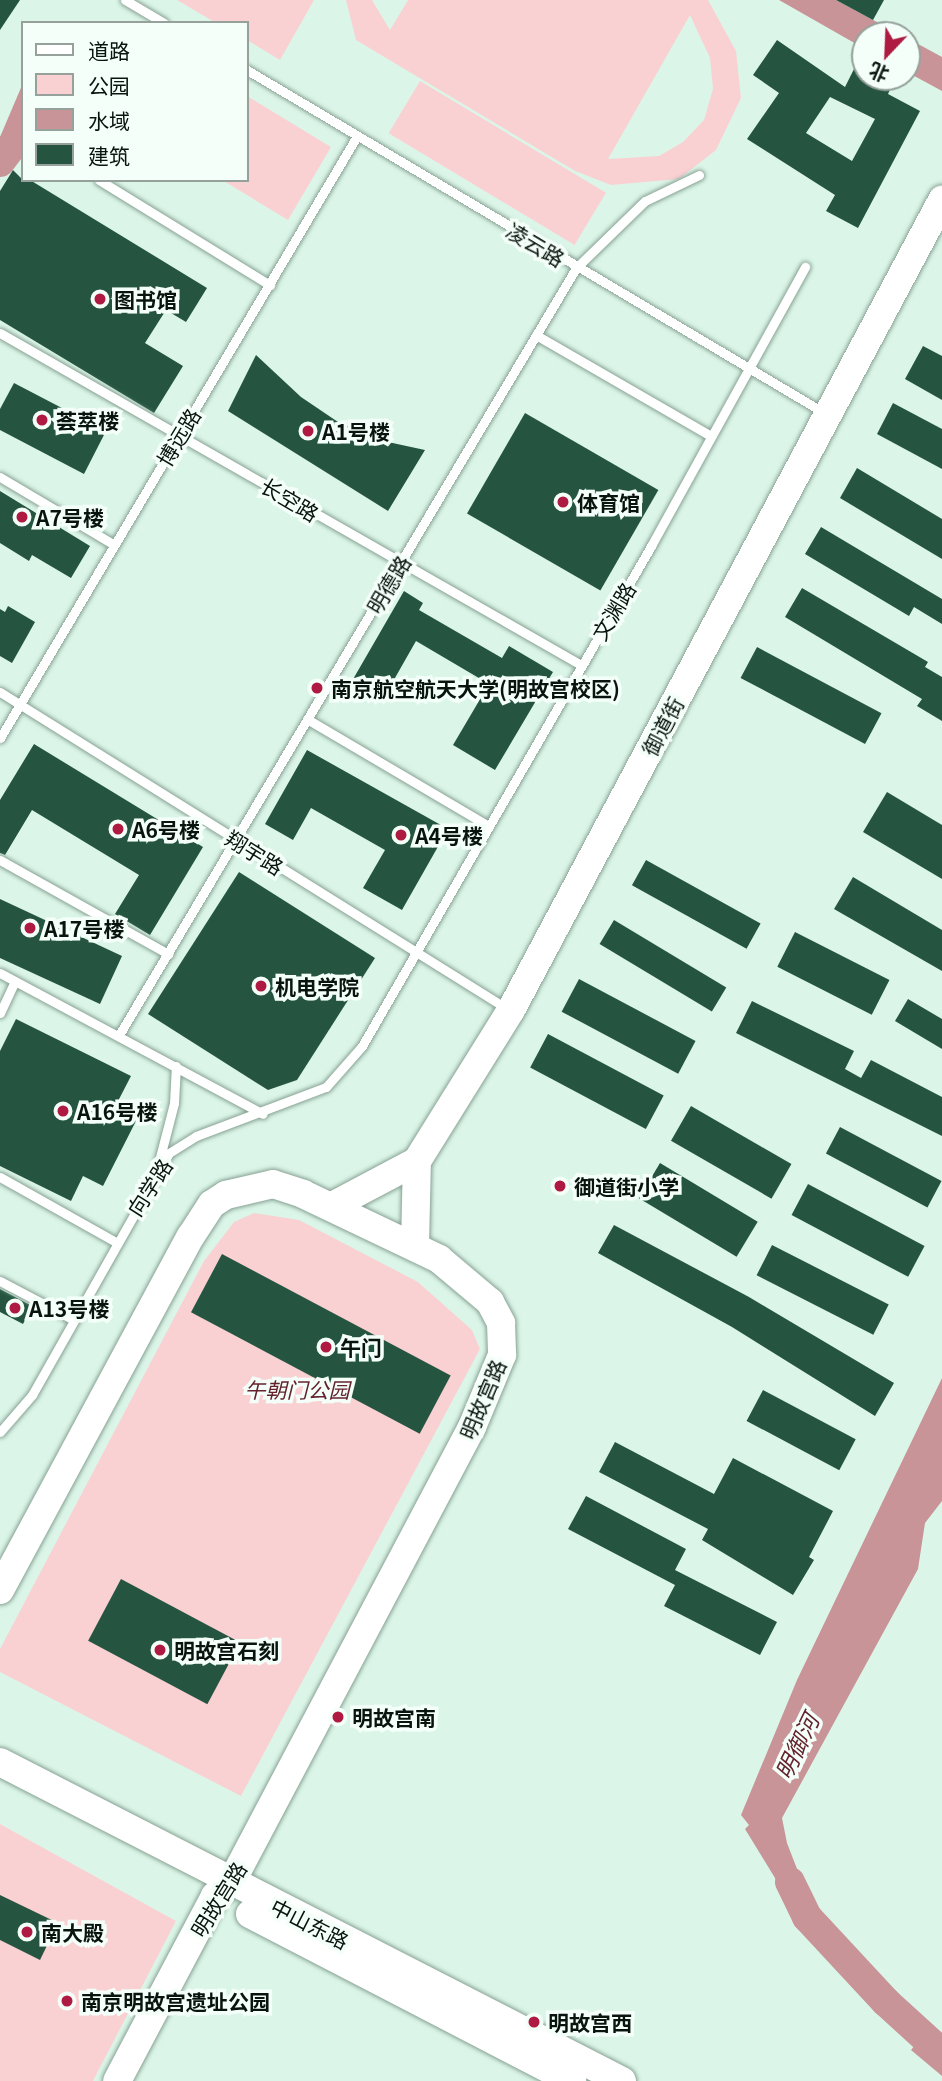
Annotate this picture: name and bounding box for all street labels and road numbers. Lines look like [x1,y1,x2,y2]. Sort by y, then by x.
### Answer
street label: 凌云路 [503,217,569,271]
street label: 博远路 [151,404,205,470]
street label: 长空路 [257,472,323,526]
street label: 明德路 [361,551,415,617]
street label: 文渊路 [586,578,640,644]
street label: 御道街 [636,692,688,760]
street label: 翔宇路 [222,825,288,879]
street label: 向学路 [121,1154,177,1220]
street label: 明故宫路 [454,1355,510,1443]
street label: 明故宫路 [185,1857,251,1941]
street label: 中山东路 [267,1893,353,1953]

